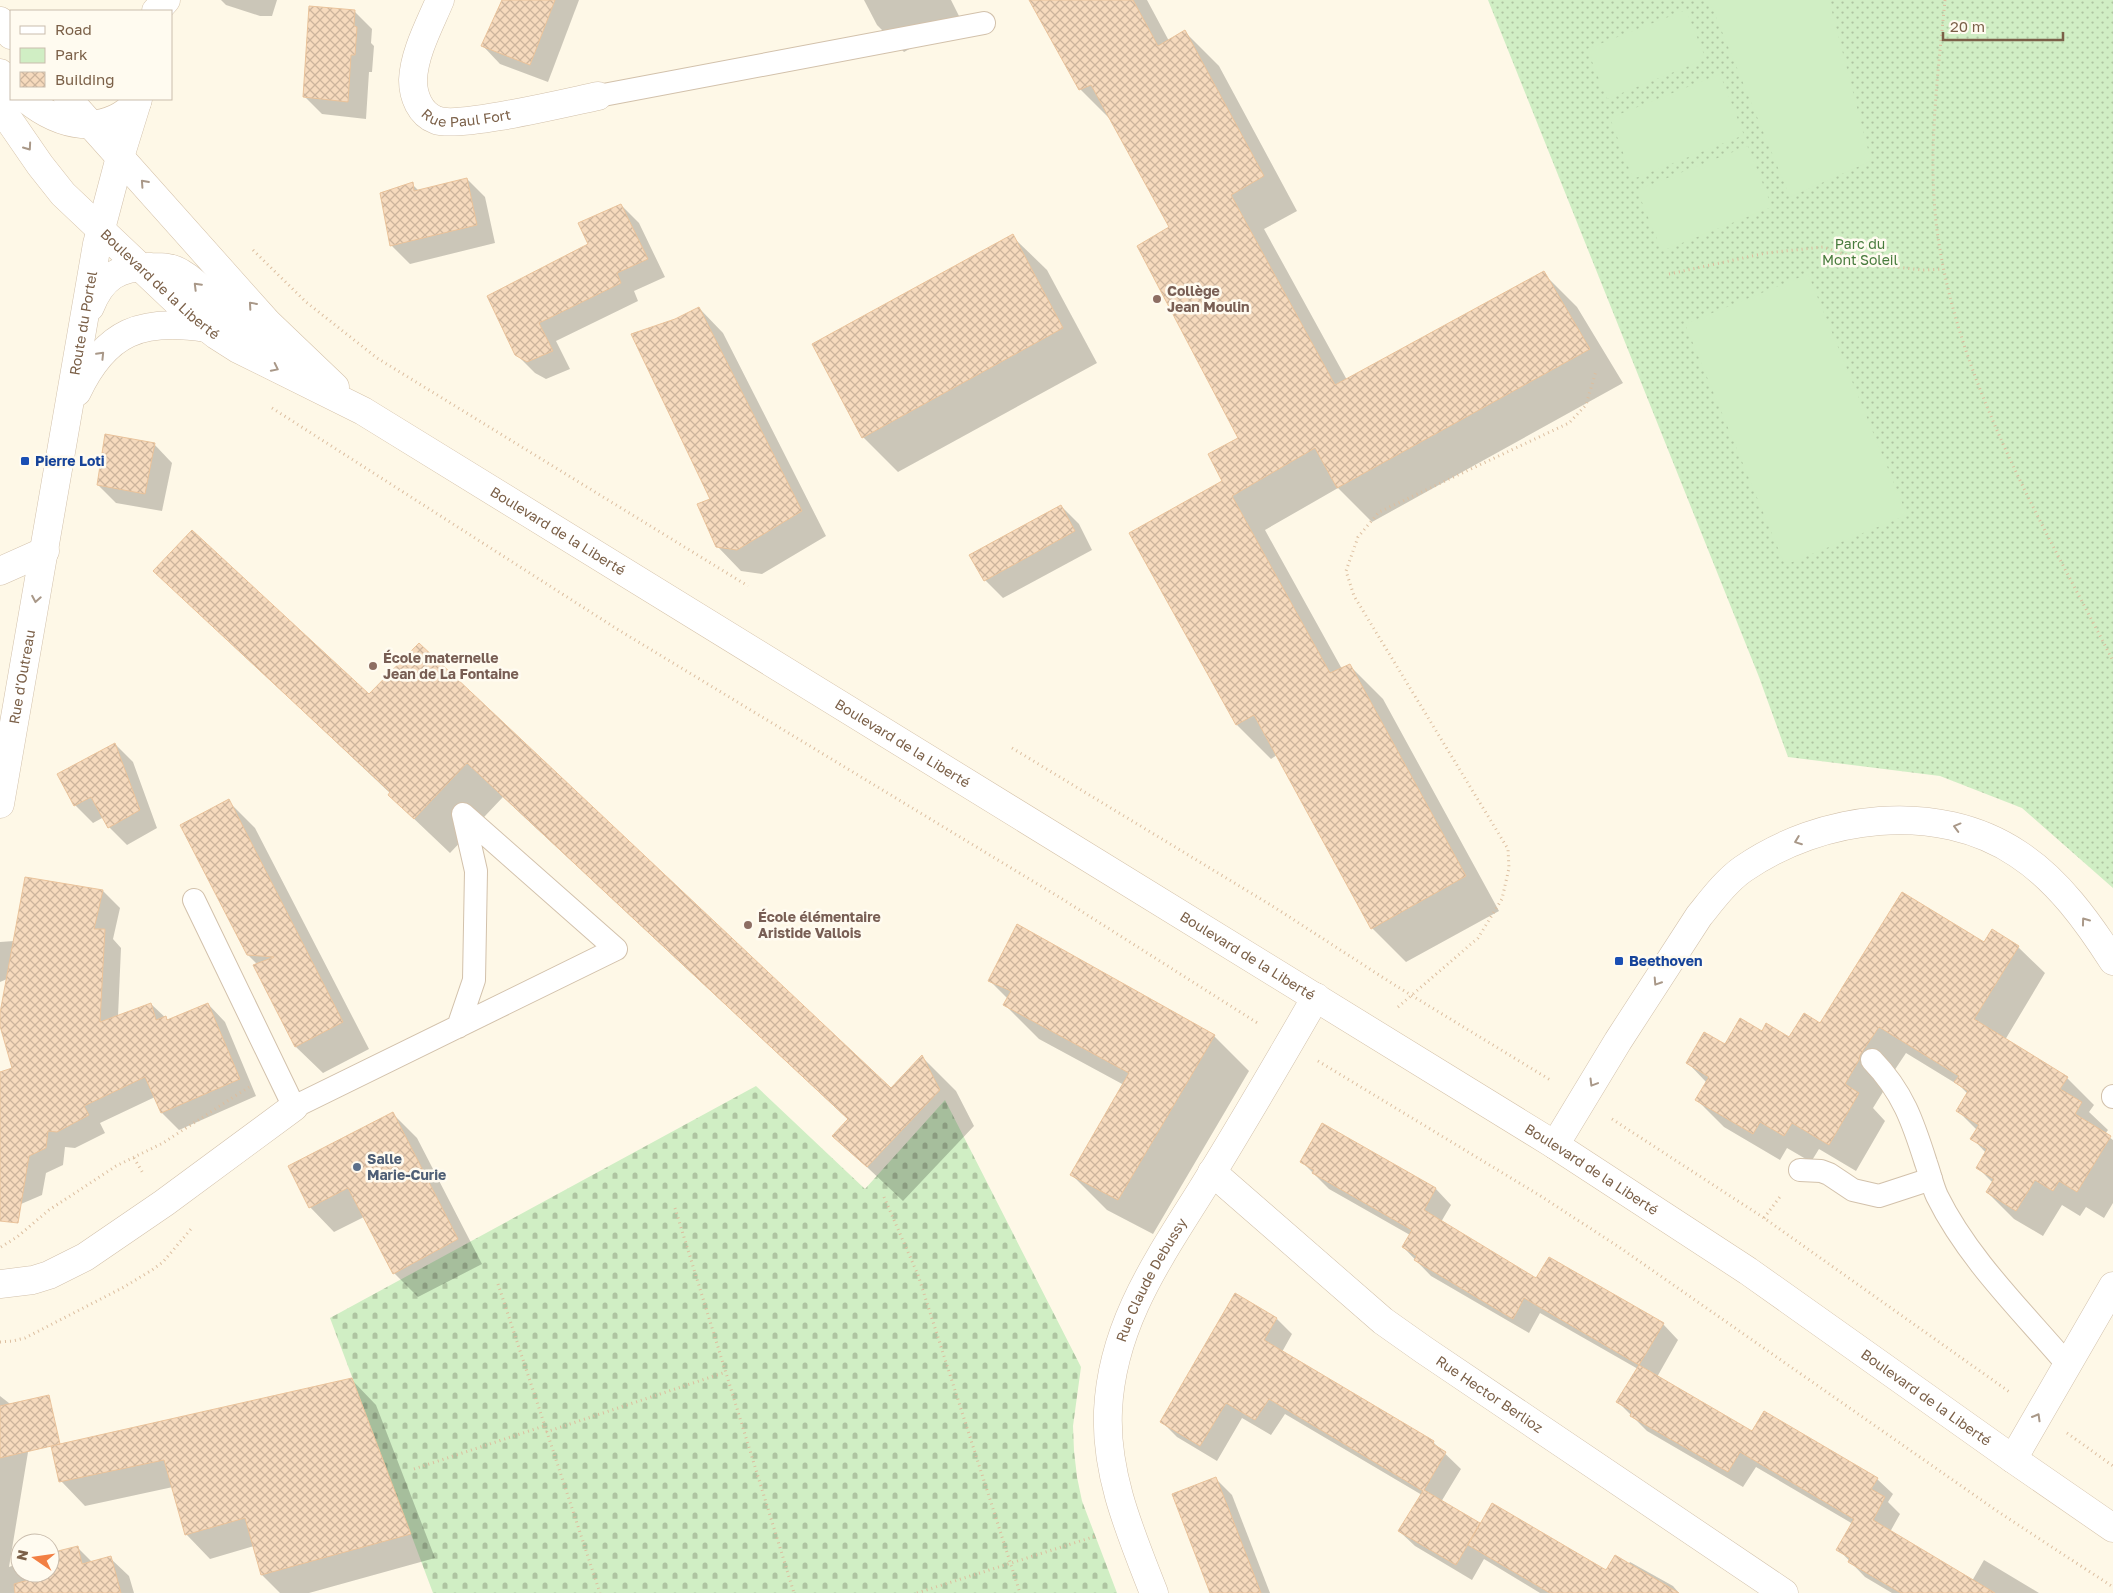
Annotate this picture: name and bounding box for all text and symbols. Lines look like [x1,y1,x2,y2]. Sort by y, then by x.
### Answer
legend [10,10,172,100]
scale bar [1943,10,2063,42]
text: 20 m [1950,17,1985,35]
text: Road [55,20,92,38]
text: Park [55,45,88,63]
text: Building [55,70,115,88]
street label: Rue Paul Fort [418,105,512,130]
one-way arrow [22,141,30,150]
one-way arrow [141,180,150,189]
street label: Boulevard de la Liberté [97,225,223,343]
park label: Parc du Mont Soleil [1822,235,1898,268]
street label: Route du Portel [65,270,100,377]
place label: Collège Jean Moulin [1167,282,1250,315]
one-way arrow [194,283,203,292]
marker: Collège Jean Moulin [1151,293,1163,305]
one-way arrow [248,302,257,311]
one-way arrow [95,352,104,361]
one-way arrow [270,362,279,372]
place label: Pierre Loti [35,452,105,469]
marker: Pierre Loti [19,455,31,467]
street label: Boulevard de la Liberté [487,483,629,579]
one-way arrow [32,595,42,604]
street label: Rue d'Outreau [5,628,38,725]
place label: École maternelle Jean de La Fontaine [383,649,519,682]
marker: École maternelle Jean de La Fontaine [367,660,379,672]
street label: Boulevard de la Liberté [832,695,974,791]
one-way arrow [1953,822,1962,833]
one-way arrow [1794,835,1803,845]
street label: Boulevard de la Liberté [1177,907,1318,1003]
place label: École élémentaire Aristide Vallois [758,908,881,941]
one-way arrow [2082,918,2091,927]
marker: École élémentaire Aristide Vallois [742,919,754,931]
place label: Beethoven [1629,952,1702,969]
marker: Beethoven [1613,955,1625,967]
one-way arrow [1653,977,1663,986]
one-way arrow [1589,1077,1599,1086]
street label: Boulevard de la Liberté [1522,1120,1662,1218]
place label: Salle Marie-Curie [367,1150,446,1183]
marker: Salle Marie-Curie [351,1161,363,1173]
street label: Rue Claude Debussy [1112,1214,1190,1344]
street label: Boulevard de la Liberté [1858,1345,1995,1449]
street label: Rue Hector Berlioz [1433,1352,1547,1436]
one-way arrow [2031,1413,2041,1422]
north arrow [10,1533,60,1583]
text: N [12,1548,31,1562]

